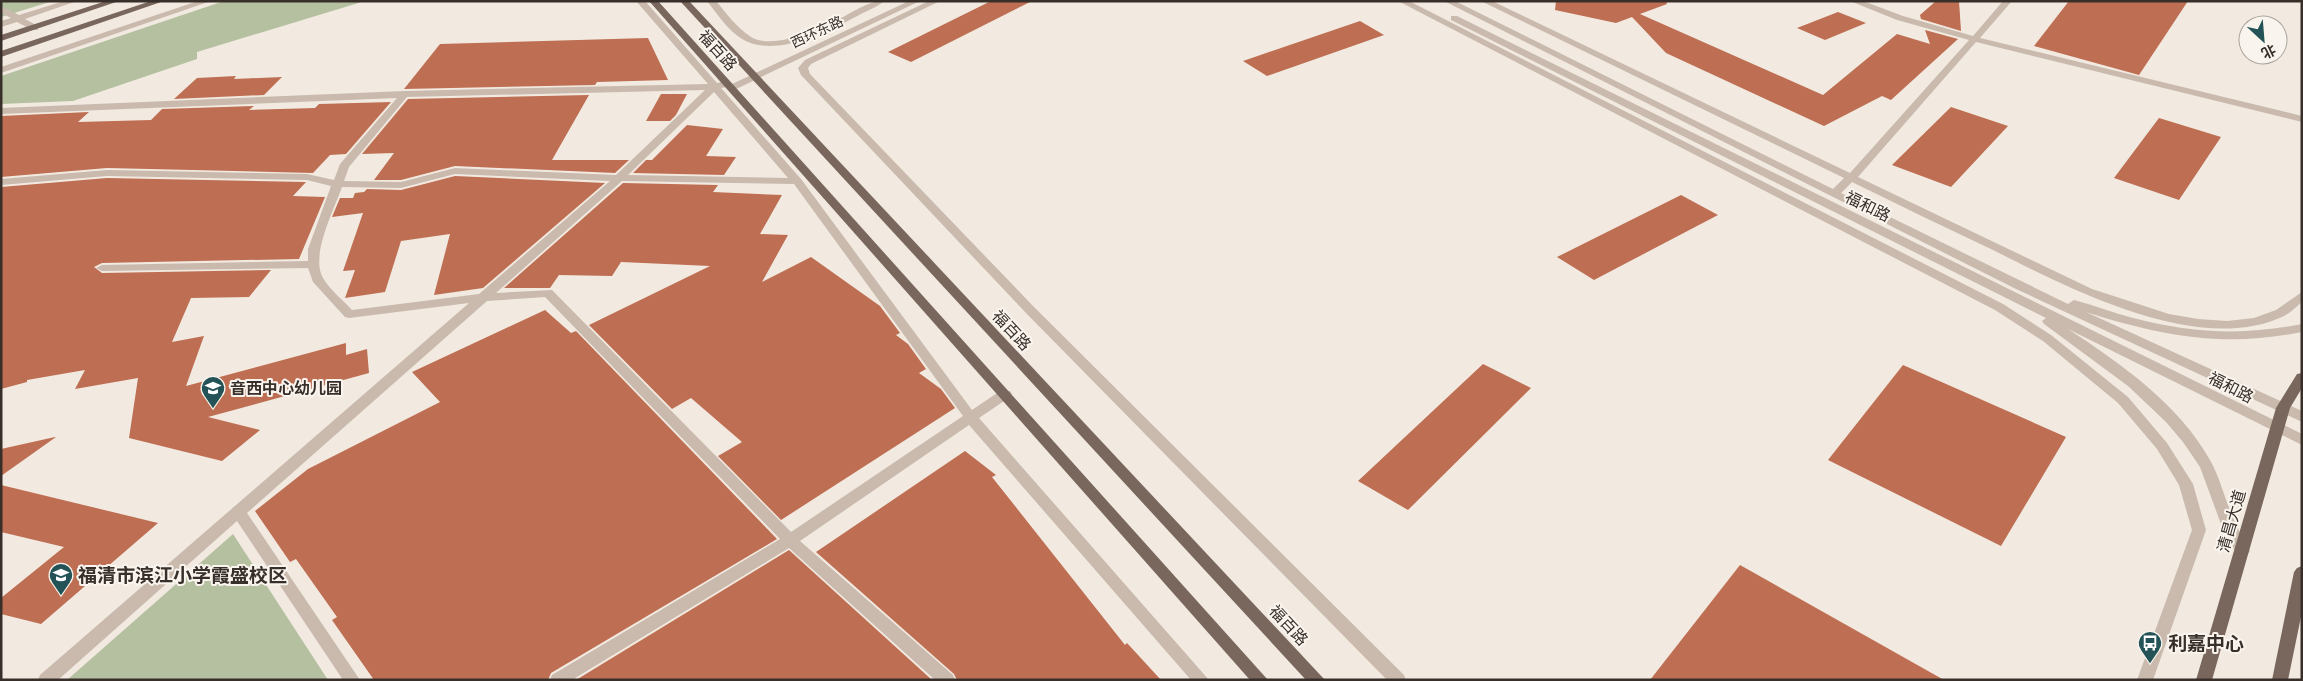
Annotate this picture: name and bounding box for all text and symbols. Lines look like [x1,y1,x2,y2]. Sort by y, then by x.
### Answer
street label: 西环东路 [788,13,846,52]
north arrow [2238,15,2288,65]
street label: 福百路 [695,26,741,75]
text: 北 [2258,41,2278,62]
street label: 福和路 [1842,187,1894,226]
street label: 福百路 [988,306,1035,354]
street label: 福和路 [2205,368,2256,407]
school or university icon: 音西中心幼儿园 [200,375,226,409]
place label: 音西中心幼儿园 [230,379,342,398]
street label: 清昌大道 [2214,488,2249,555]
school or university icon: 福清市滨江小学霞盛校区 [48,562,74,596]
place label: 福清市滨江小学霞盛校区 [78,565,287,587]
street label: 福百路 [1265,601,1312,649]
bus stop icon: 利嘉中心 [2137,630,2163,664]
place label: 利嘉中心 [2168,633,2244,655]

